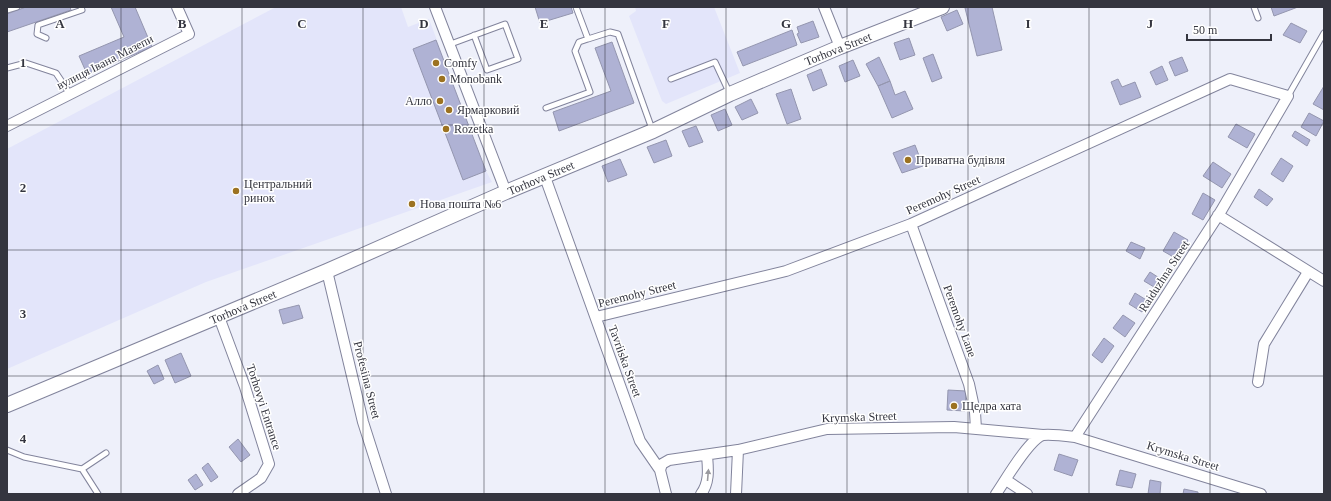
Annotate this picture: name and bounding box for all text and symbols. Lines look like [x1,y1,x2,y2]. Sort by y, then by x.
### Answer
text: A [55,16,65,31]
text: B [178,16,187,31]
text: C [297,16,307,31]
text: D [419,16,429,31]
text: E [540,16,548,31]
text: F [662,16,670,31]
text: G [781,16,791,31]
text: H [903,16,913,31]
text: I [1025,16,1031,31]
text: J [1147,16,1154,31]
scale bar [1187,16,1271,42]
text: 50 m [1193,23,1218,37]
street label: Torhova Street [803,29,874,69]
street label: вулиця Івана Мазепи [54,31,156,92]
text: 1 [20,55,26,70]
place label: Comfy [444,56,477,70]
marker: Comfy [431,58,441,68]
place label: Monobank [450,72,502,86]
marker: Monobank [437,74,447,84]
place label: Алло [405,94,432,108]
marker: Алло [435,96,445,106]
place label: Ярмарковий [457,103,520,117]
marker: Ярмарковий [444,105,454,115]
place label: Rozetka [454,122,494,136]
marker: Rozetka [441,124,451,134]
place label: Приватна будівля [916,153,1005,167]
marker: Приватна будівля [903,155,913,165]
street label: Torhova Street [506,157,577,198]
street label: Peremohy Street [904,172,983,218]
place label: Центральний ринок [244,177,313,205]
text: 2 [20,180,26,195]
marker: Центральний ринок [231,186,241,196]
place label: Нова пошта №6 [420,197,501,211]
marker: Нова пошта №6 [407,199,417,209]
street label: Raiduzhna Street [1136,237,1193,314]
street label: Peremohy Street [597,277,678,310]
street label: Peremohy Lane [940,283,980,359]
street label: Torhova Street [208,286,279,327]
text: 3 [20,306,27,321]
street label: Tavriiska Street [606,323,645,399]
street label: Profesiina Street [351,340,384,421]
street label: Torhovyi Entrance [244,362,284,452]
place label: Щедра хата [962,399,1022,413]
marker: Щедра хата [949,401,959,411]
street label: Krymska Street [821,409,897,425]
text: 4 [20,431,27,446]
street label: Krymska Street [1145,438,1222,474]
one-way arrow [704,469,711,481]

